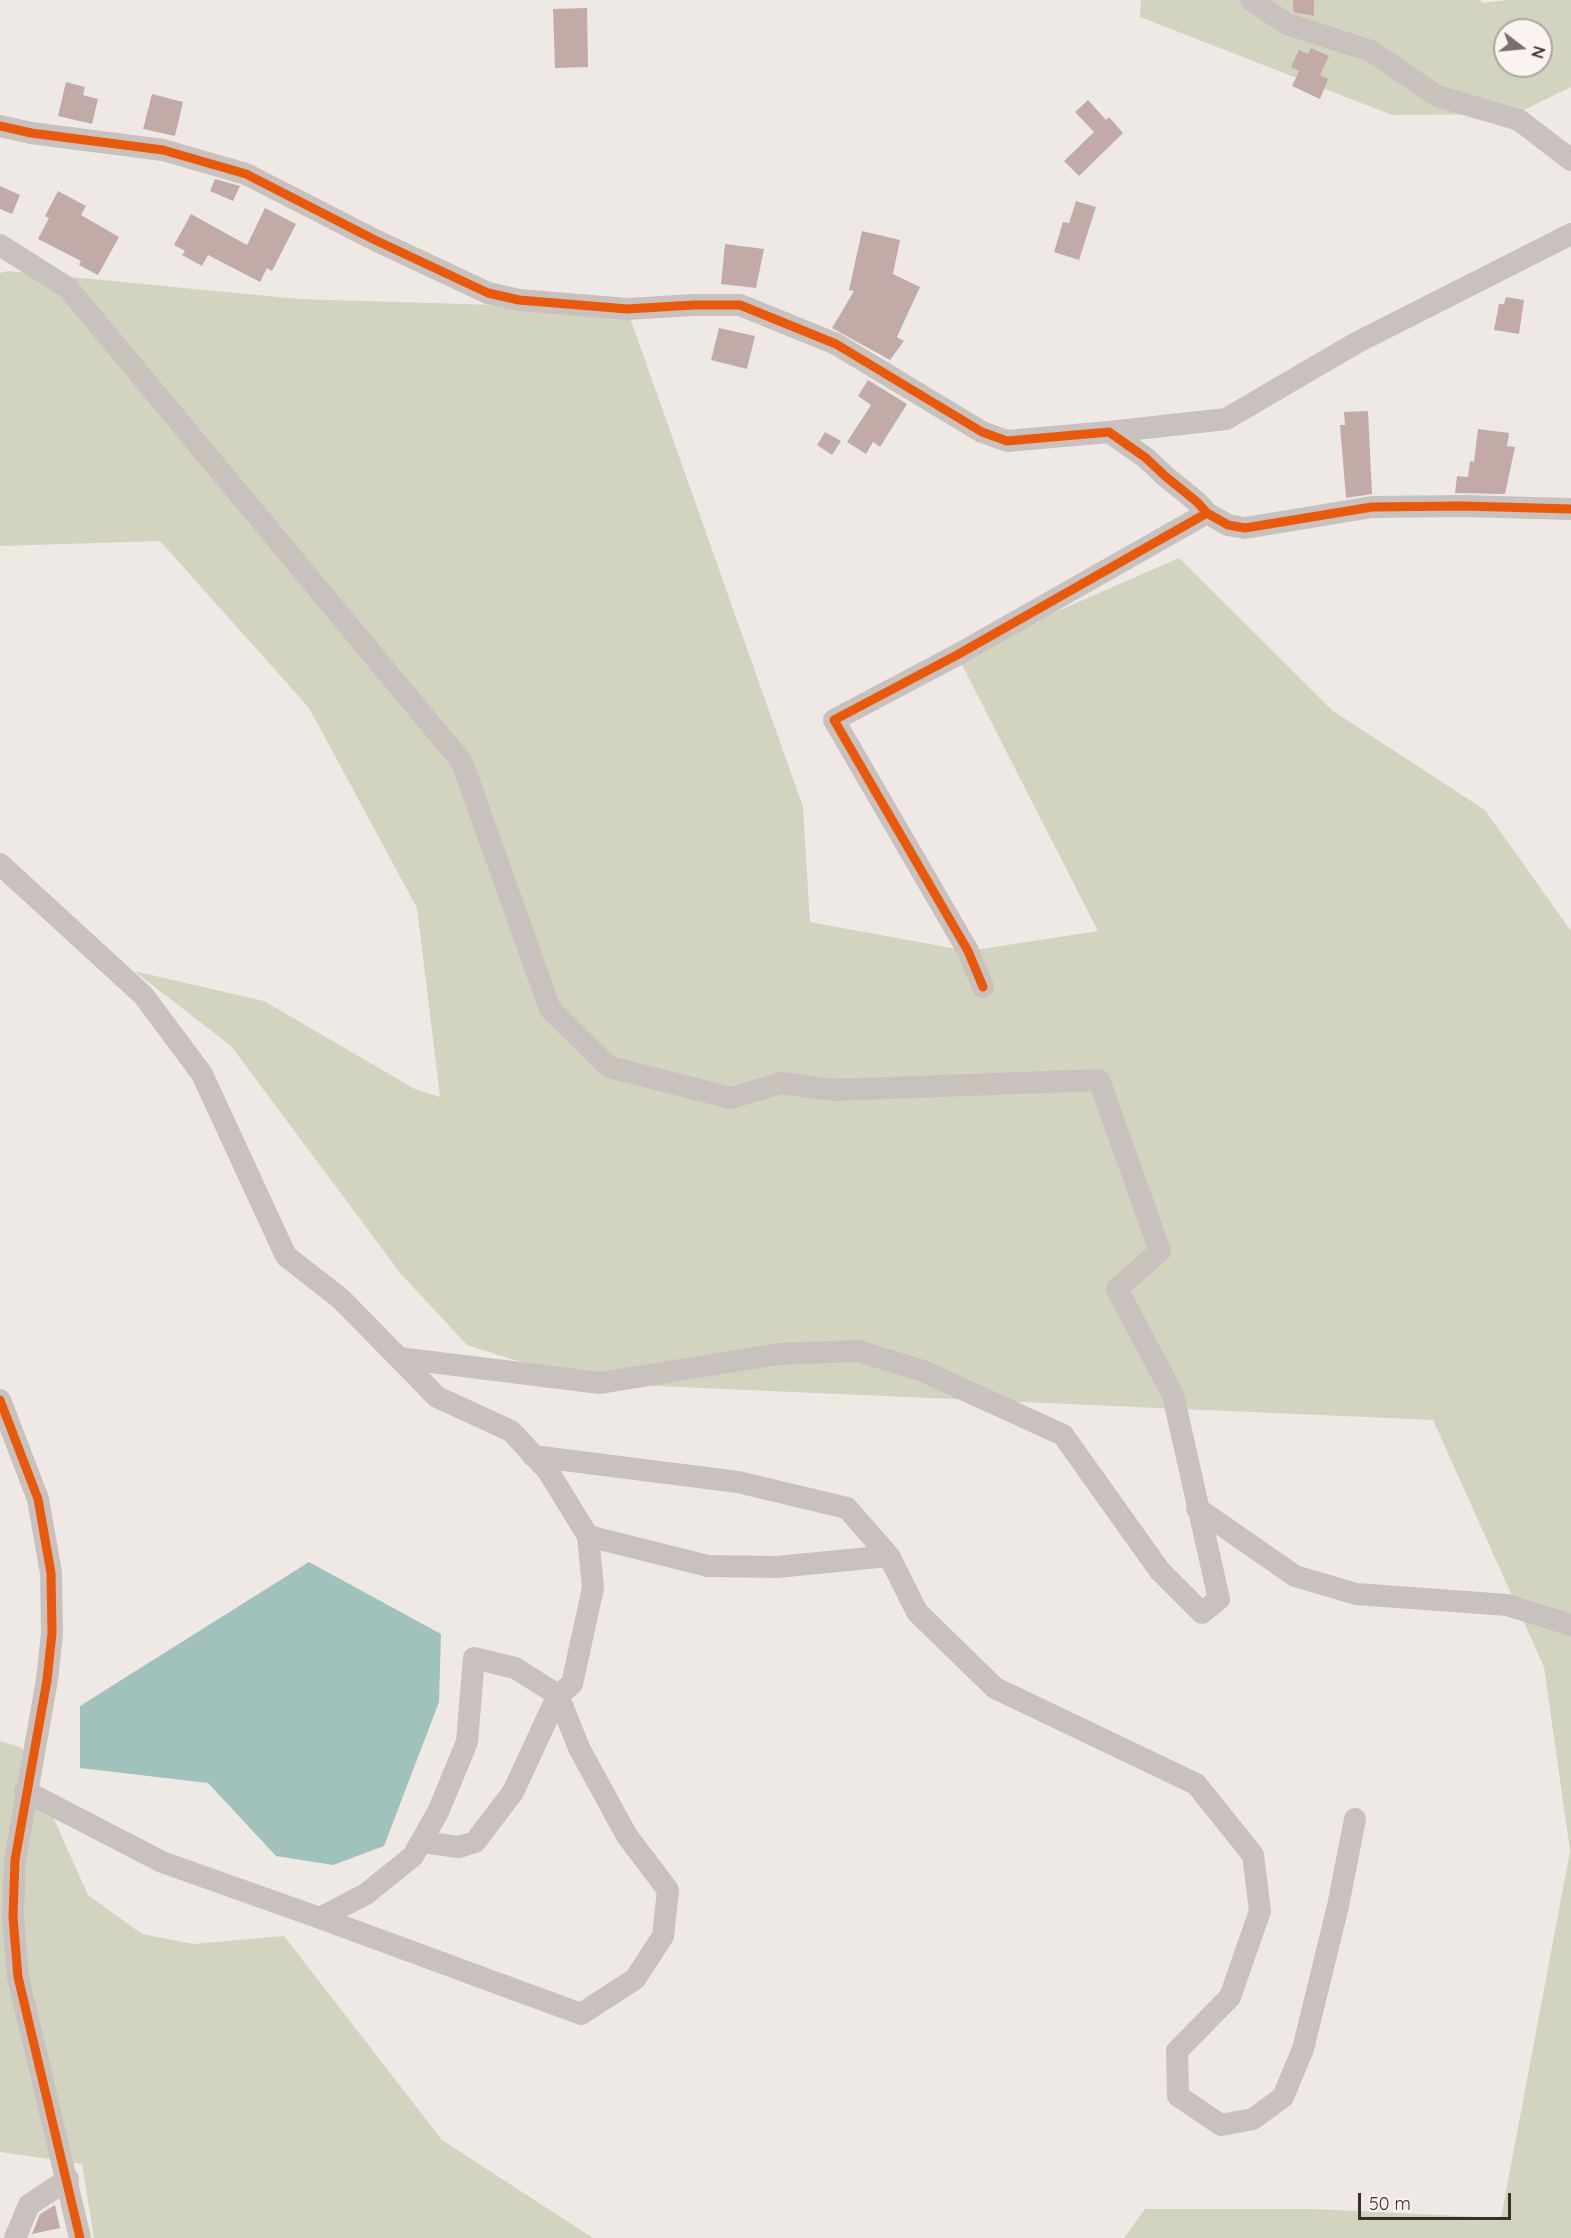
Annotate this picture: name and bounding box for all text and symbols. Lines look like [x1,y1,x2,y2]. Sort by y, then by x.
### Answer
north arrow [1493,18,1553,78]
text: N [1527,44,1550,61]
scale bar [1361,2181,1514,2219]
text: 50 m [1369,2192,1411,2215]

